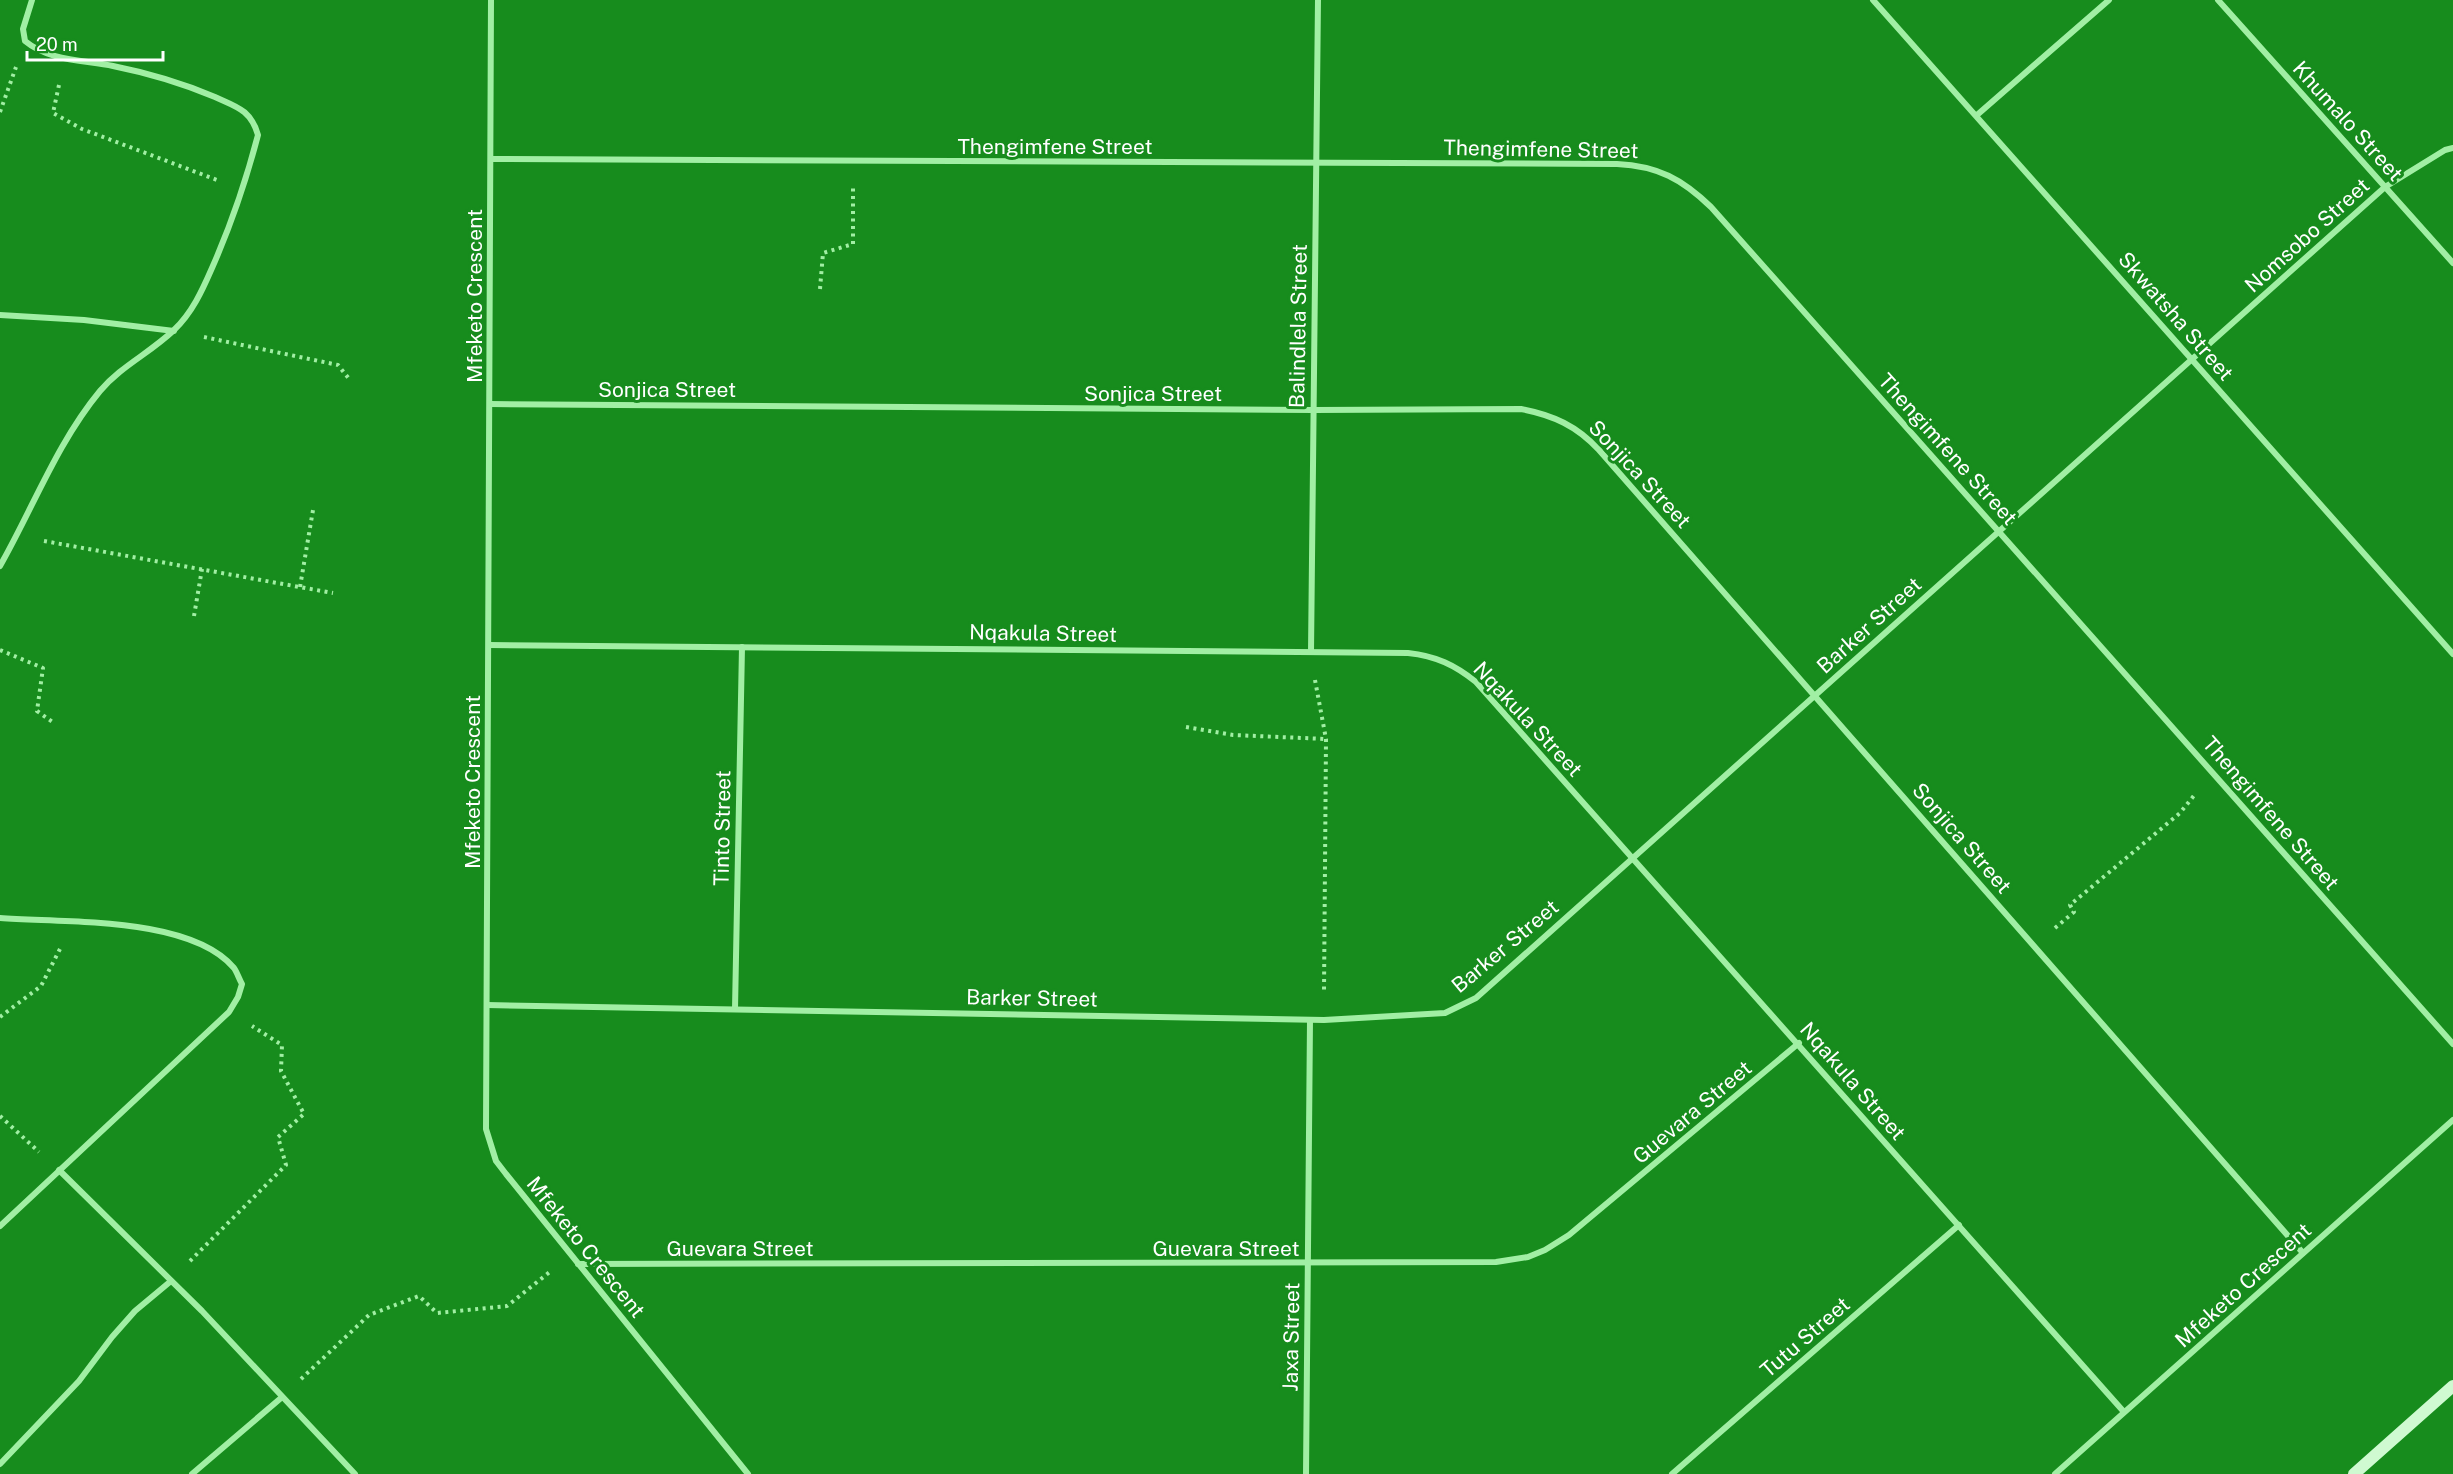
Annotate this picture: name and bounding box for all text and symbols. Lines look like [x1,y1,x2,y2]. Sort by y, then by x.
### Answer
scale bar [27,24,164,62]
text: 20 m [36,34,78,55]
street label: Khumalo Street [2288,56,2408,186]
street label: Thengimfene Street [957,134,1153,159]
street label: Thengimfene Street [1443,135,1639,163]
street label: Nomsobo Street [2240,173,2374,297]
street label: Mfeketo Crescent [462,209,487,383]
street label: Balindlela Street [1284,244,1312,408]
street label: Skwatsha Street [2113,247,2239,385]
street label: Thengimfene Street [1873,368,2023,530]
street label: Sonjica Street [598,377,736,402]
street label: Sonjica Street [1084,381,1222,406]
street label: Sonjica Street [1584,415,1696,533]
street label: Barker Street [1812,572,1926,678]
street label: Nqakula Street [969,619,1117,647]
street label: Nqakula Street [1468,656,1588,782]
street label: Mfeketo Crescent [460,695,485,869]
street label: Thengimfene Street [2198,731,2344,895]
street label: Tinto Street [708,770,736,886]
street label: Sonjica Street [1907,778,2017,898]
street label: Barker Street [1446,894,1564,998]
street label: Barker Street [966,984,1098,1012]
street label: Nqakula Street [1795,1017,1911,1145]
street label: Guevara Street [1628,1055,1756,1169]
street label: Mfeketo Crescent [521,1171,651,1323]
street label: Mfeketo Crescent [2170,1217,2316,1353]
street label: Guevara Street [666,1236,814,1261]
street label: Guevara Street [1152,1236,1300,1261]
street label: Jaxa Street [1278,1282,1304,1392]
street label: Tutu Street [1755,1291,1855,1383]

